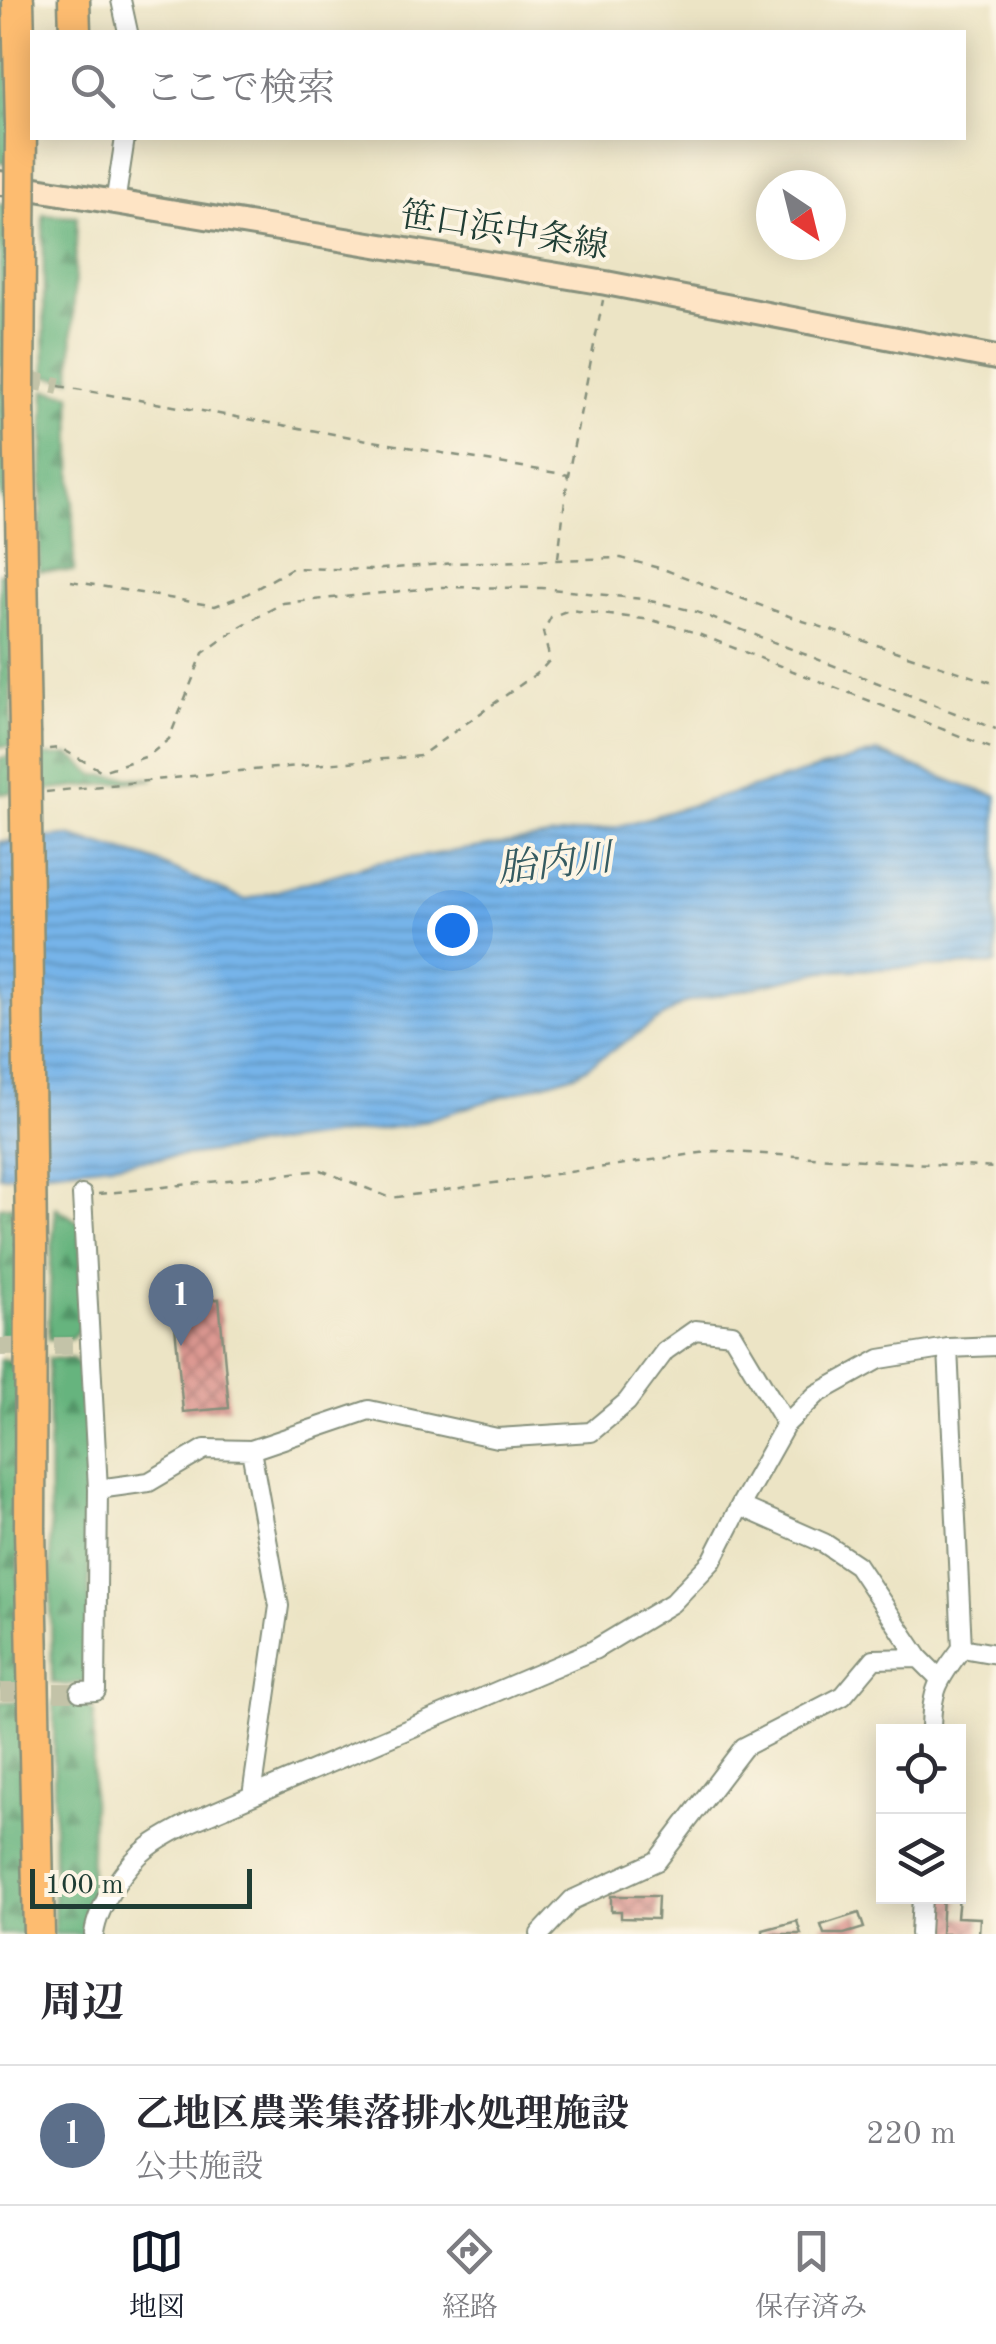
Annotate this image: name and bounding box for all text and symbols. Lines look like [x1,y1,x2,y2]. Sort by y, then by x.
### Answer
search box [30,30,966,140]
icon: search [65,58,120,113]
text: ここで検索 [145,71,335,109]
north arrow [756,170,846,260]
street label: 笹口浜中条線 [398,195,611,266]
water label: 胎内川 [496,837,618,890]
your location [427,905,478,956]
pin: 1 [148,1264,214,1346]
map controls [876,1724,966,1904]
button: locate [876,1724,966,1814]
button: layers [876,1814,966,1904]
scale bar [30,1864,252,1908]
text: 100 m [45,1872,124,1900]
text: 周辺 [40,1984,124,2026]
text: 乙地区農業集落排水処理施設 [135,2097,629,2135]
text: 1 [63,2119,82,2151]
text: 220 m [866,2119,956,2151]
text: 公共施設 [135,2153,263,2185]
tab: 地図 [129,2224,185,2327]
tab: 経路 [442,2224,498,2327]
tab: 保存済み [755,2224,867,2327]

